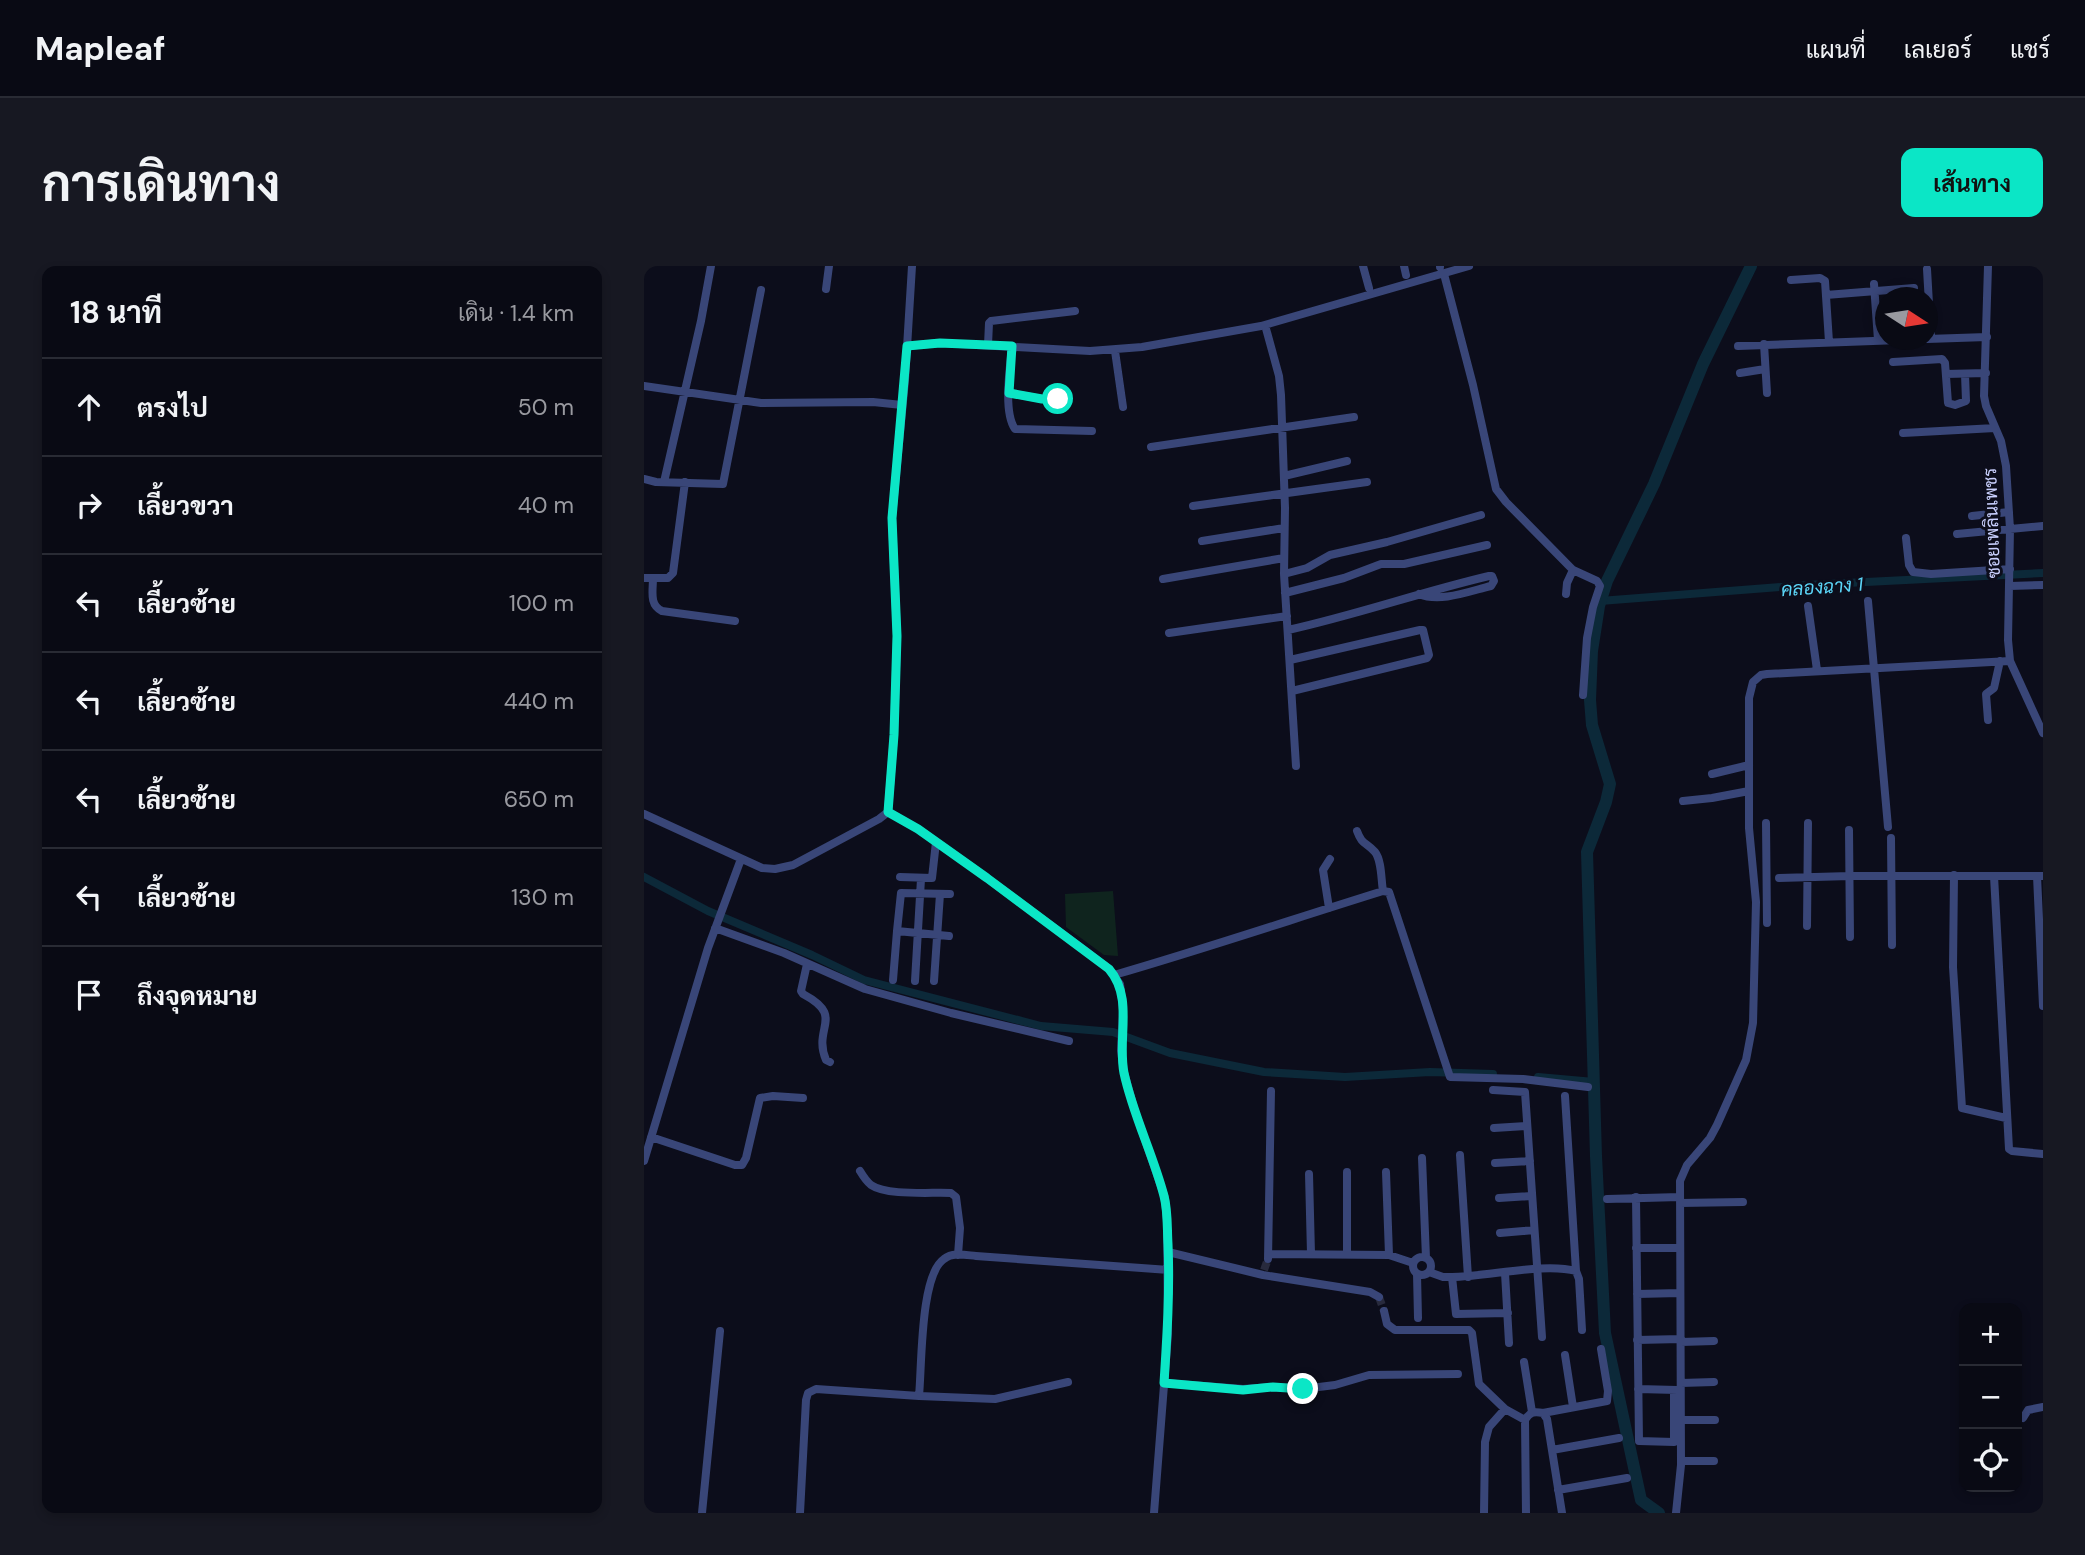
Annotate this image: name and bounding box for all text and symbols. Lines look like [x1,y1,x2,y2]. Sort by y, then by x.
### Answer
text: Mapleaf [35,27,165,70]
text: แผนที่ [1806,34,1866,65]
text: เลเยอร์ [1904,34,1972,65]
text: แชร์ [2010,34,2050,65]
button: เส้นทาง [1901,148,2043,217]
text: การเดินทาง [42,152,280,216]
north arrow [1875,287,1938,350]
text: 18 นาที [70,293,162,332]
text: เดิน · 1.4 km [458,298,574,328]
route start [1042,383,1073,414]
icon: ahead [70,388,108,426]
text: ตรงไป [137,391,208,425]
text: 50 m [518,392,574,422]
street label: ซอยเพลินเพชร [1978,467,2006,579]
icon: right [70,486,108,524]
text: เลี้ยวขวา [137,489,234,523]
text: 40 m [518,490,574,520]
water label: คลองฉาง 1 [1780,572,1865,602]
icon: left [70,584,108,622]
text: เลี้ยวซ้าย [137,587,236,621]
text: 100 m [509,588,574,618]
icon: left [70,682,108,720]
text: เลี้ยวซ้าย [137,685,236,719]
text: 440 m [504,686,574,716]
icon: left [70,780,108,818]
text: เลี้ยวซ้าย [137,783,236,817]
text: 650 m [504,784,574,814]
icon: left [70,878,108,916]
text: เลี้ยวซ้าย [137,881,236,915]
text: 130 m [511,882,574,912]
icon: arrive [70,976,108,1014]
text: ถึงจุดหมาย [137,979,258,1013]
map controls [1959,1303,2022,1492]
button: + [1959,1303,2022,1366]
button: − [1959,1366,2022,1429]
route end [1287,1373,1318,1404]
button: locate [1959,1429,2022,1492]

